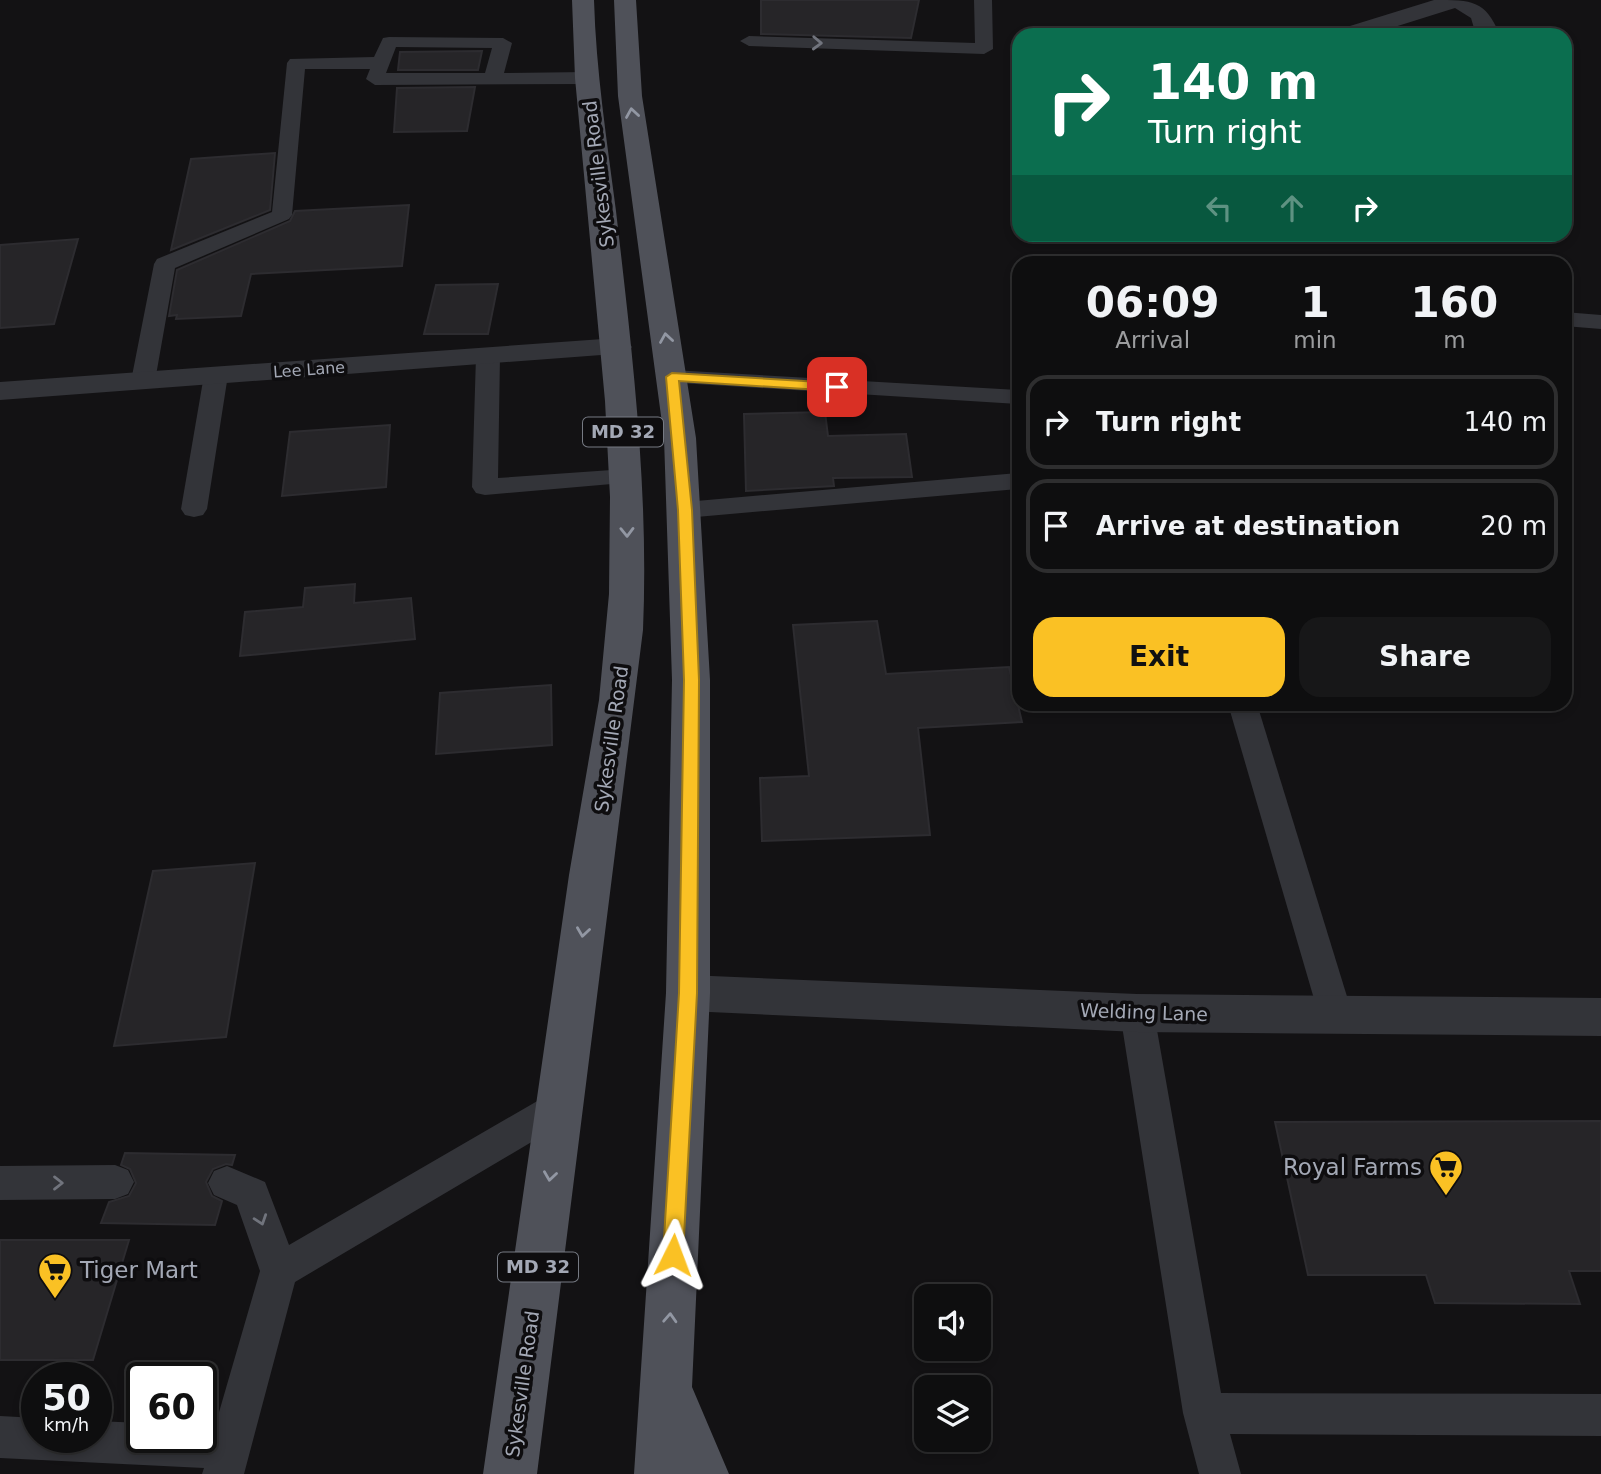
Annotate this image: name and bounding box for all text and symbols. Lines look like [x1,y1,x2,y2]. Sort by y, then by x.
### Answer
one-way arrow [812,35,823,50]
text: 140 m [1148,54,1318,111]
icon: right [1033,56,1124,147]
street label: Sykesville Road [578,99,618,249]
one-way arrow [625,107,640,119]
text: Turn right [1148,113,1301,151]
icon: left [1200,189,1238,227]
icon: ahead [1273,189,1311,227]
icon: right [1346,189,1384,227]
text: 06:09 [1086,278,1220,327]
text: 1 [1300,278,1330,327]
text: 160 [1411,278,1498,327]
text: Arrival [1115,327,1190,353]
text: min [1293,327,1337,353]
text: m [1443,327,1466,353]
one-way arrow [659,332,674,344]
pin [807,357,867,417]
street label: Lee Lane [272,358,346,381]
icon: arrive [818,368,856,406]
icon: right [1037,403,1075,441]
text: Turn right [1096,407,1241,437]
text: 140 m [1464,407,1547,437]
road number: MD 32 [583,418,663,446]
icon: arrive [1037,507,1075,545]
text: Arrive at destination [1096,511,1400,541]
text: 20 m [1480,511,1547,541]
one-way arrow [619,527,635,537]
button: Exit [1033,617,1285,697]
button: Share [1299,617,1551,697]
street label: Sykesville Road [590,664,632,814]
one-way arrow [575,926,590,938]
street label: Welding Lane [1080,999,1208,1025]
supermarket icon: Royal Farms [1427,1148,1465,1197]
place label: Royal Farms [1283,1154,1422,1180]
one-way arrow [543,1170,558,1182]
one-way arrow [53,1175,63,1191]
one-way arrow [253,1213,267,1225]
position arrow [636,1218,710,1292]
supermarket icon: Tiger Mart [36,1251,74,1300]
road number: MD 32 [498,1252,578,1282]
place label: Tiger Mart [79,1257,198,1283]
map controls [914,1284,991,1452]
button: sound [914,1284,991,1361]
street label: Sykesville Road [501,1309,543,1459]
one-way arrow [662,1312,677,1323]
speed limit sign: 60 [126,1362,217,1453]
button: layers [914,1375,991,1452]
text: 50 [42,1378,91,1418]
text: km/h [44,1414,89,1435]

